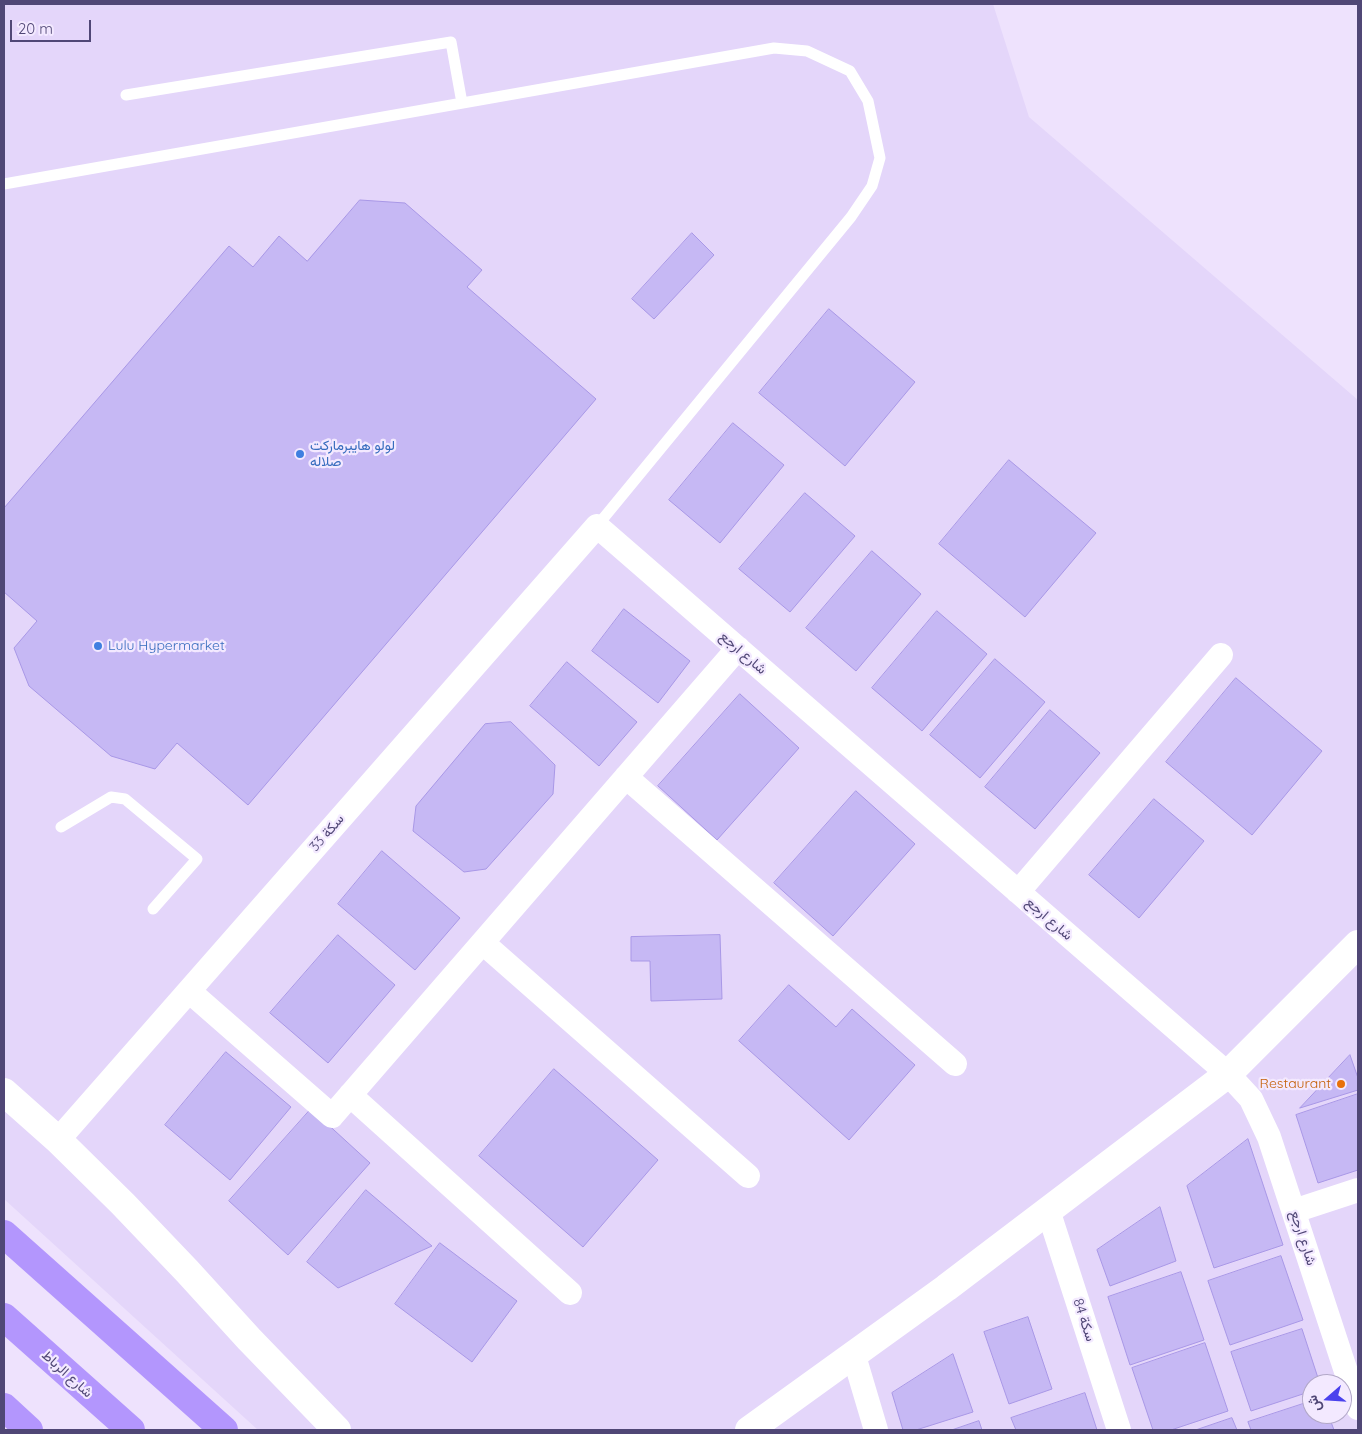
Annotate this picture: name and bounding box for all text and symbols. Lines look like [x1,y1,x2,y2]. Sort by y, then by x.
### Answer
scale bar [12,10,94,42]
text: 20 m [18,19,53,38]
place label: لولو هايبرماركت صلاله [310,438,395,471]
marker: لولو هايبرماركت صلاله [294,448,306,460]
street label: شارع ارجع [716,628,770,678]
place label: Lulu Hypermarket [108,638,225,654]
marker: Lulu Hypermarket [92,640,104,652]
street label: سكة 33 [306,811,348,855]
street label: شارع ارجع [1022,894,1076,944]
place label: Restaurant [1260,1076,1331,1092]
marker: Restaurant [1335,1078,1347,1090]
street label: شارع ارجع [1286,1208,1320,1268]
street label: سكة 84 [1069,1296,1099,1344]
street label: شارع الرباط [38,1347,96,1401]
north arrow [1302,1374,1352,1424]
text: ش [1303,1393,1325,1414]

